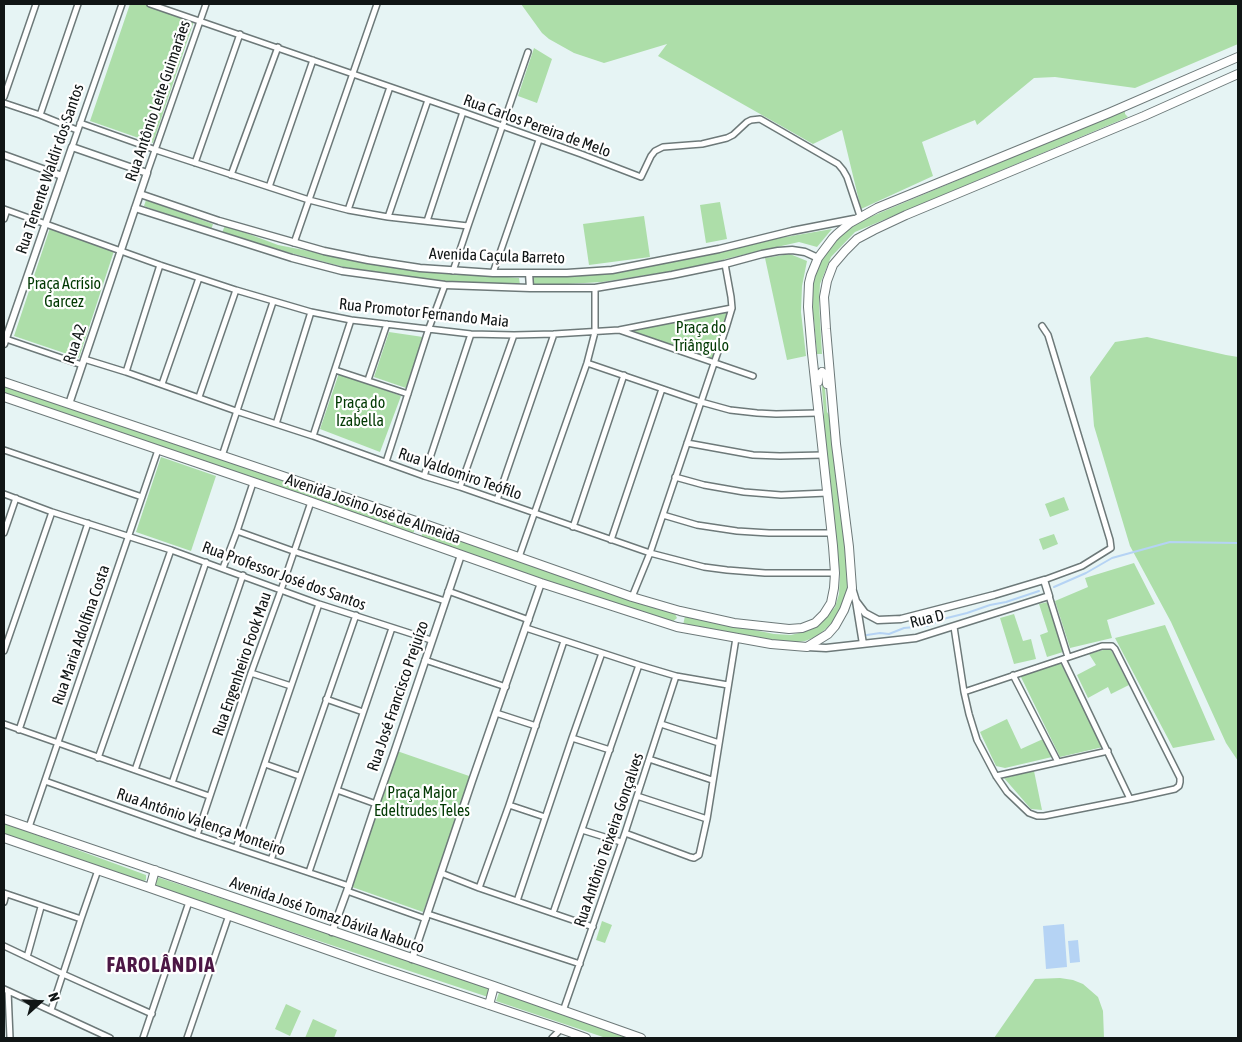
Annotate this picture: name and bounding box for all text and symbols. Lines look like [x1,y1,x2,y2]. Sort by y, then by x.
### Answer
street label: Rua Antônio Leite Guimarães [121,18,195,184]
street label: Rua Tenente Waldir dos Santos [12,81,88,257]
street label: Rua Carlos Pereira de Melo [461,90,613,162]
street label: Avenida Caçula Barreto [429,244,565,268]
park label: Praça Acrísio Garcez [27,274,101,312]
street label: Rua Promotor Fernando Maia [338,295,510,331]
park label: Praça do Triângulo [673,318,729,356]
street label: Rua A2 [59,322,91,366]
park label: Praça do Izabella [335,393,385,431]
street label: Rua Valdomiro Teófilo [396,444,524,504]
street label: Avenida Josino José de Almeida [283,470,463,548]
street label: Rua Professor José dos Santos [199,537,369,615]
street label: Rua Maria Adolfina Costa [48,563,114,707]
street label: Rua Engenheiro Fook Mau [208,590,276,738]
street label: Rua D [908,606,946,632]
street label: Rua José Francisco Prejuízo [363,618,433,774]
street label: Rua Antônio Teixeira Gonçalves [570,750,648,930]
park label: Praça Major Edeltrudes Teles [374,783,470,821]
street label: Rua Antônio Valença Monteiro [114,784,288,860]
street label: Avenida José Tomaz Dávila Nabuco [227,873,427,957]
district label: FAROLÂNDIA [105,952,217,978]
north arrow [15,977,65,1027]
text: N [45,990,63,1003]

